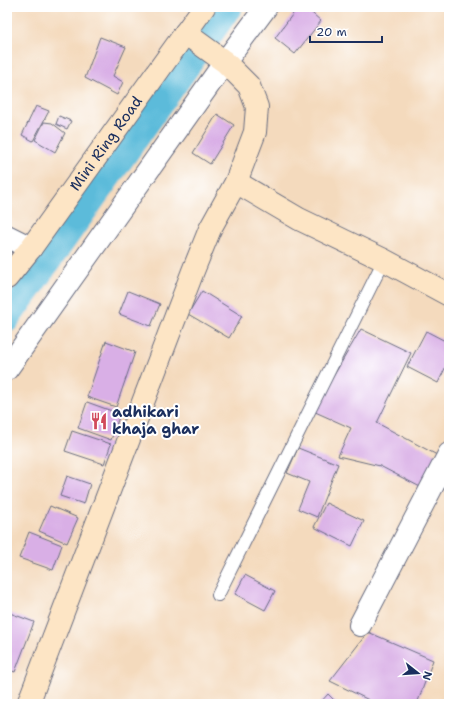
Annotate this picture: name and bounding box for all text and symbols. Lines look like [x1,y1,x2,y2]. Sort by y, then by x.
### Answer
scale bar [310,18,382,44]
text: 20 m [316,24,347,40]
street label: Mini Ring Road [65,92,147,195]
place label: adhikari khaja ghar [112,402,199,439]
restaurant icon: adhikari khaja ghar [89,411,109,431]
north arrow [398,653,438,693]
text: N [419,669,436,682]

